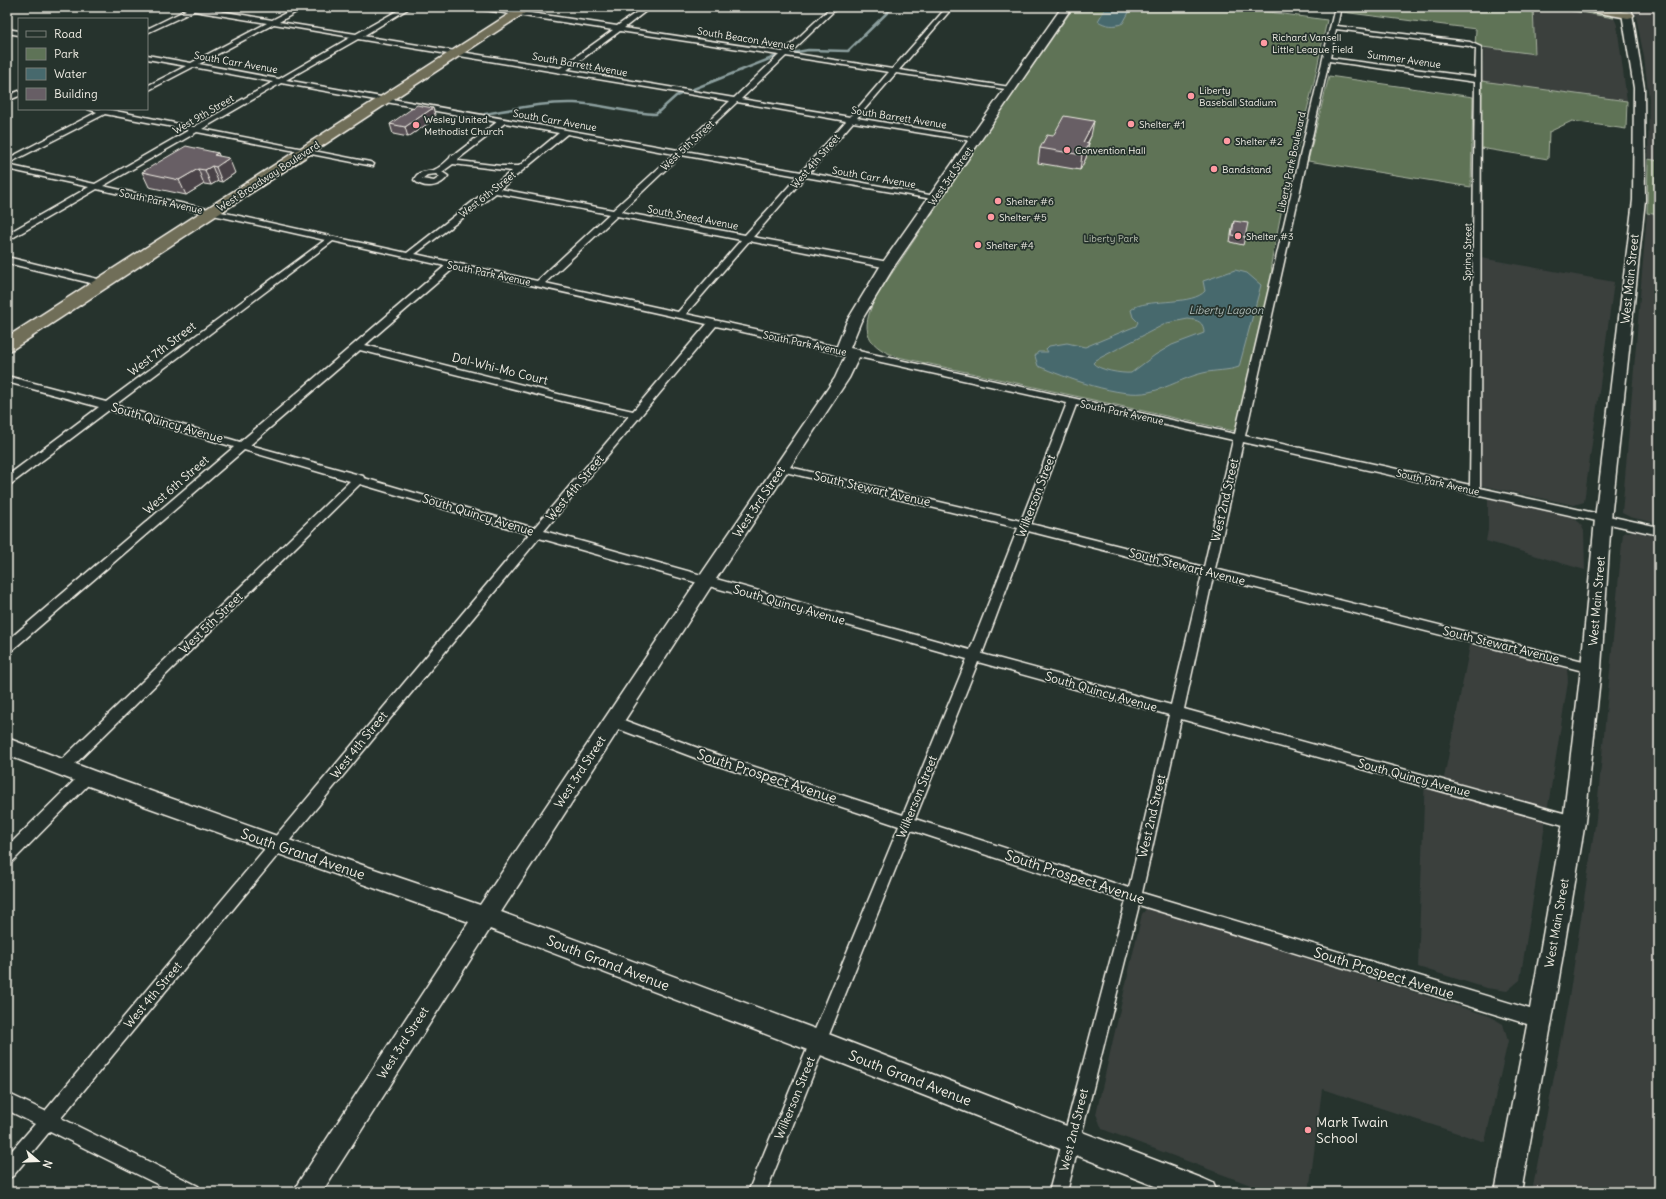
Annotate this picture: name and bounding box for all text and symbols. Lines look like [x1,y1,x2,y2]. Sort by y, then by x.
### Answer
legend [18,18,148,110]
street label: South Beacon Avenue [696,24,796,53]
text: Road [54,26,82,41]
place label: Richard Vansell Little League Field [1272,31,1353,56]
marker: Richard Vansell Little League Field [1259,38,1269,48]
text: Park [54,46,79,61]
street label: Summer Avenue [1366,48,1442,71]
street label: South Carr Avenue [193,49,279,76]
street label: South Barrett Avenue [531,50,629,79]
text: Water [54,66,87,81]
place label: Liberty Baseball Stadium [1199,84,1277,109]
text: Building [54,86,98,101]
street label: West 9th Street [170,91,237,137]
marker: Liberty Baseball Stadium [1186,91,1196,101]
street label: South Barrett Avenue [850,104,948,131]
street label: South Carr Avenue [512,107,598,134]
street label: Liberty Park Boulevard [1274,110,1309,214]
place label: Wesley United Methodist Church [424,113,504,138]
street label: West 5th Street [658,117,717,173]
place label: Shelter #1 [1139,118,1185,131]
marker: Shelter #1 [1126,119,1136,129]
marker: Wesley United Methodist Church [411,120,421,130]
street label: West 4th Street [788,131,843,191]
place label: Shelter #2 [1235,135,1283,148]
marker: Shelter #2 [1222,136,1232,146]
street label: West Broadway Boulevard [215,138,322,214]
street label: West 3rd Street [925,144,976,208]
place label: Convention Hall [1075,144,1146,157]
marker: Convention Hall [1062,145,1072,155]
place label: Bandstand [1222,163,1271,176]
street label: South Carr Avenue [831,164,917,191]
marker: Bandstand [1209,164,1219,174]
street label: West 6th Street [456,168,519,221]
street label: South Park Avenue [118,186,204,217]
place label: Shelter #6 [1006,195,1054,208]
marker: Shelter #6 [993,196,1003,206]
street label: South Sneed Avenue [646,202,740,233]
place label: Shelter #5 [999,211,1047,224]
marker: Shelter #5 [986,212,996,222]
street label: Spring Street [1460,222,1475,281]
place label: Shelter #3 [1246,230,1294,243]
marker: Shelter #3 [1233,231,1243,241]
park label: Liberty Park [1084,232,1138,245]
street label: West Main Street [1617,233,1642,325]
place label: Shelter #4 [986,239,1034,252]
marker: Shelter #4 [973,240,983,250]
street label: South Park Avenue [446,258,532,289]
water label: Liberty Lagoon [1189,303,1264,317]
street label: West 7th Street [125,318,199,379]
street label: South Park Avenue [762,328,848,359]
street label: Dal-Whi-Mo Court [451,349,550,388]
street label: South Park Avenue [1079,397,1165,428]
street label: South Quincy Avenue [109,399,225,446]
street label: West 4th Street [542,451,607,524]
street label: West 6th Street [140,452,212,517]
street label: Wilkerson Street [1013,452,1058,539]
street label: West 2nd Street [1208,457,1241,543]
street label: West 3rd Street [729,463,788,540]
street label: South Park Avenue [1395,467,1481,498]
street label: South Stewart Avenue [812,468,932,509]
street label: South Quincy Avenue [421,490,536,539]
street label: South Stewart Avenue [1127,545,1247,588]
street label: West Main Street [1585,555,1608,647]
street label: South Quincy Avenue [731,581,847,628]
street label: West 5th Street [176,589,245,657]
street label: South Stewart Avenue [1441,623,1561,666]
street label: South Quincy Avenue [1043,668,1159,715]
street label: West 4th Street [327,708,390,781]
street label: West 3rd Street [551,733,608,811]
street label: South Prospect Avenue [695,745,839,807]
street label: Wilkerson Street [893,753,940,840]
street label: South Quincy Avenue [1356,755,1472,800]
street label: West 2nd Street [1135,773,1168,859]
street label: South Grand Avenue [239,824,367,884]
street label: South Prospect Avenue [1003,846,1147,908]
street label: West Main Street [1541,877,1572,969]
street label: South Grand Avenue [544,931,672,995]
street label: South Prospect Avenue [1312,943,1456,1003]
street label: West 4th Street [120,958,185,1031]
street label: West 3rd Street [374,1004,431,1082]
street label: South Grand Avenue [846,1046,974,1110]
street label: Wilkerson Street [771,1054,818,1141]
street label: West 2nd Street [1056,1087,1091,1173]
place label: Mark Twain School [1316,1113,1388,1147]
marker: Mark Twain School [1303,1125,1313,1135]
north arrow [18,1141,58,1181]
text: N [40,1158,55,1170]

